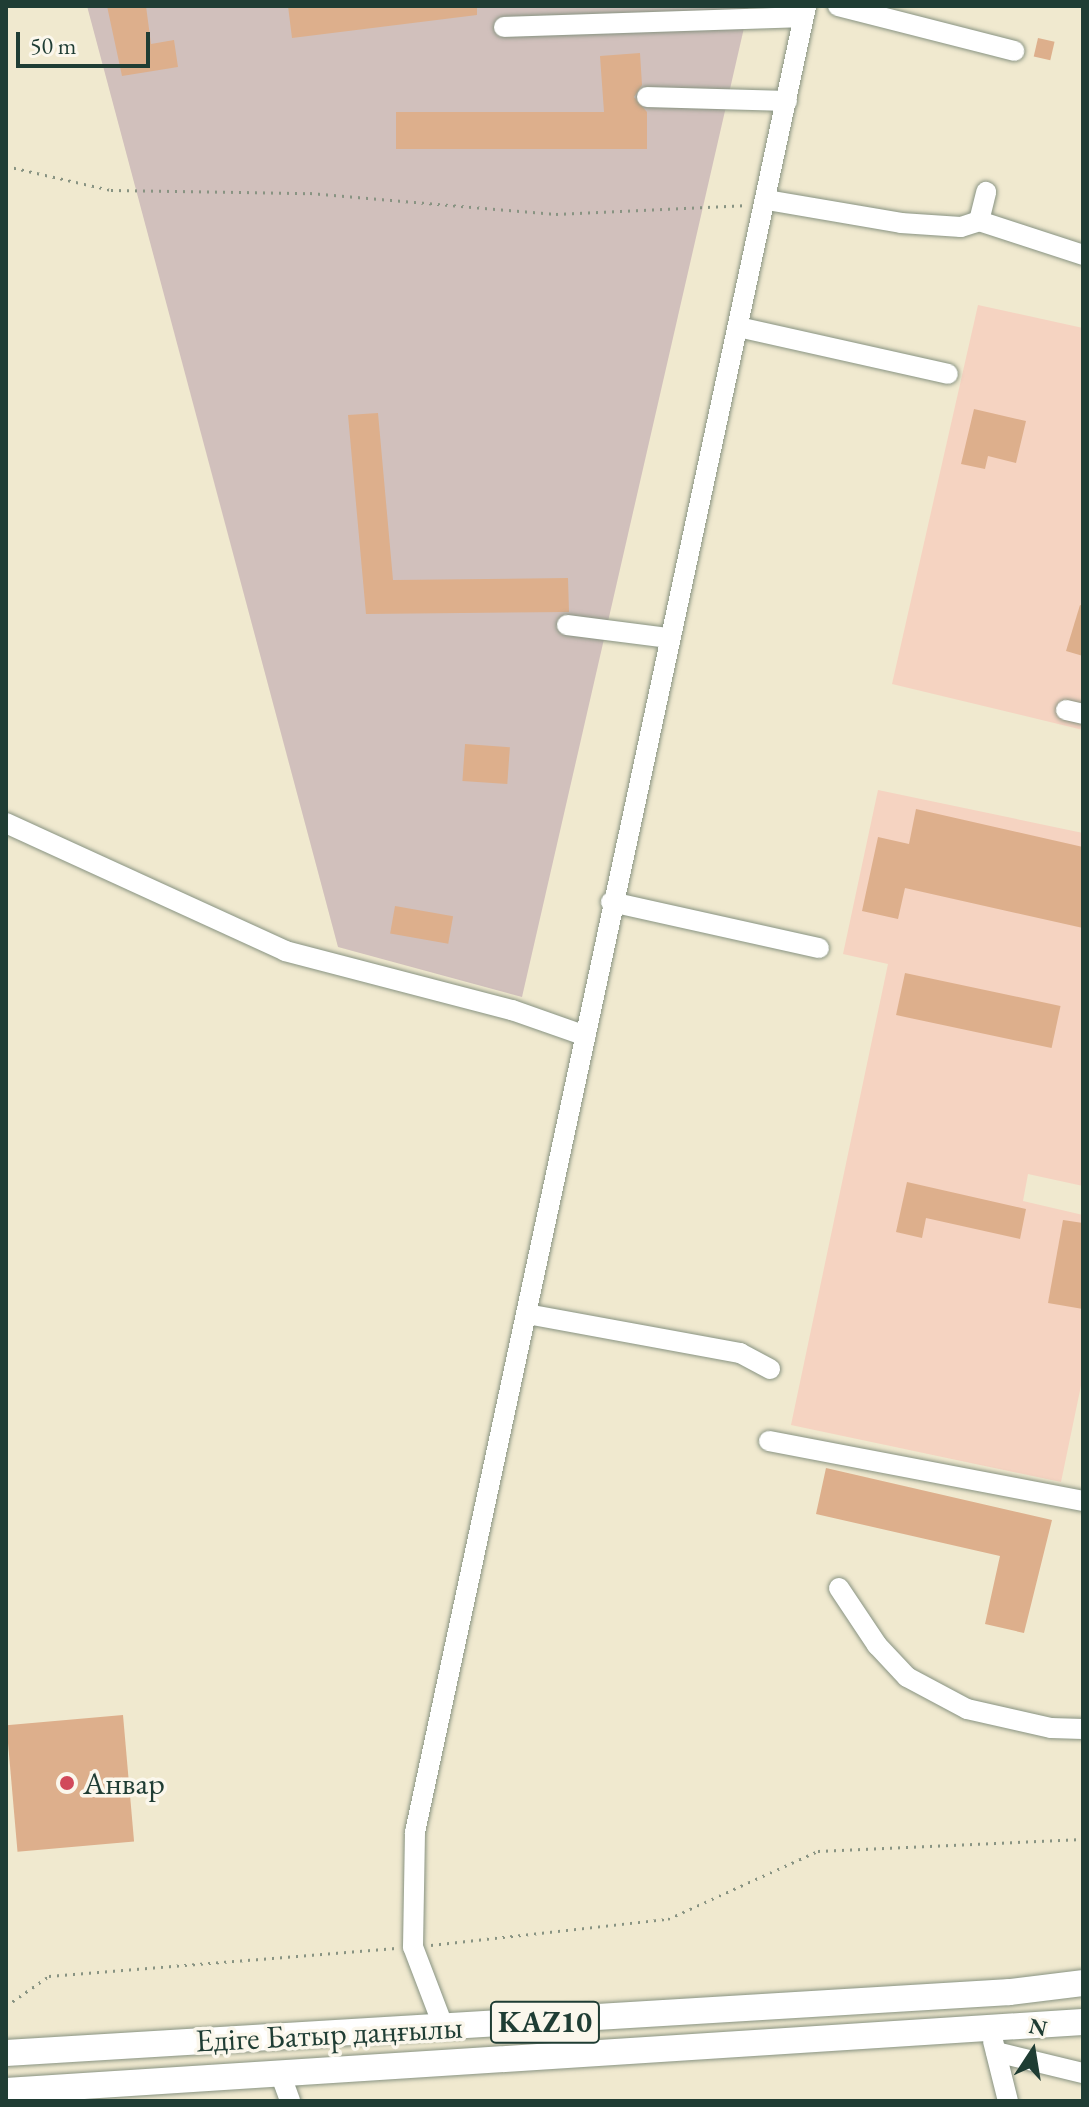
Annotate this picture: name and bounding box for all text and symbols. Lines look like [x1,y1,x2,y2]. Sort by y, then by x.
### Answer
scale bar [20,16,154,66]
text: 50 m [30,30,77,61]
place label: Анвар [83,1764,165,1802]
marker: Анвар [58,1774,76,1792]
road number: KAZ10 [489,1996,601,2048]
street label: Едіге Батыр даңғылы [194,2008,464,2060]
north arrow [993,2011,1073,2091]
text: N [1026,2011,1050,2043]

